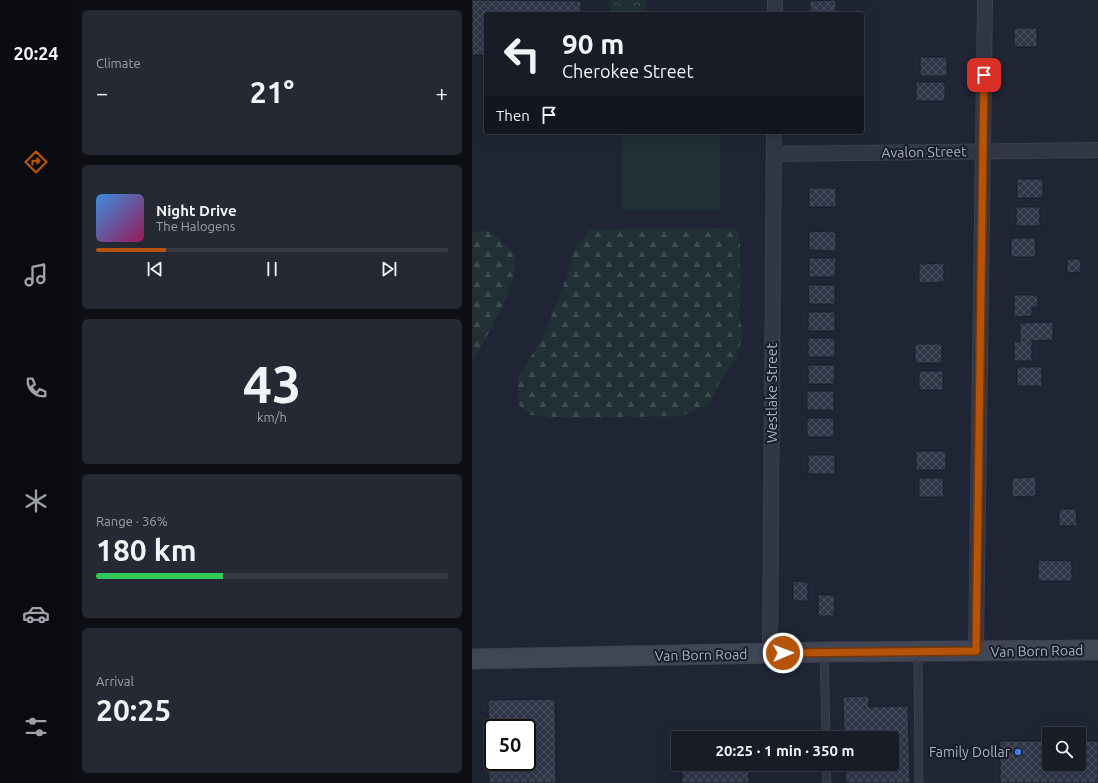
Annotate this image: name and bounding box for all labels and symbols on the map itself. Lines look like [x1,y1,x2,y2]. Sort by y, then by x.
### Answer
pin [967,58,1001,92]
street label: Avalon Street [881,143,967,161]
street label: Westlake Street [764,343,780,443]
position arrow [762,632,804,674]
street label: Van Born Road [990,642,1084,660]
street label: Van Born Road [654,646,748,664]
speed limit sign: 50 [484,719,536,771]
place label: Family Dollar [929,744,1011,760]
marker: Family Dollar [1013,747,1023,757]

